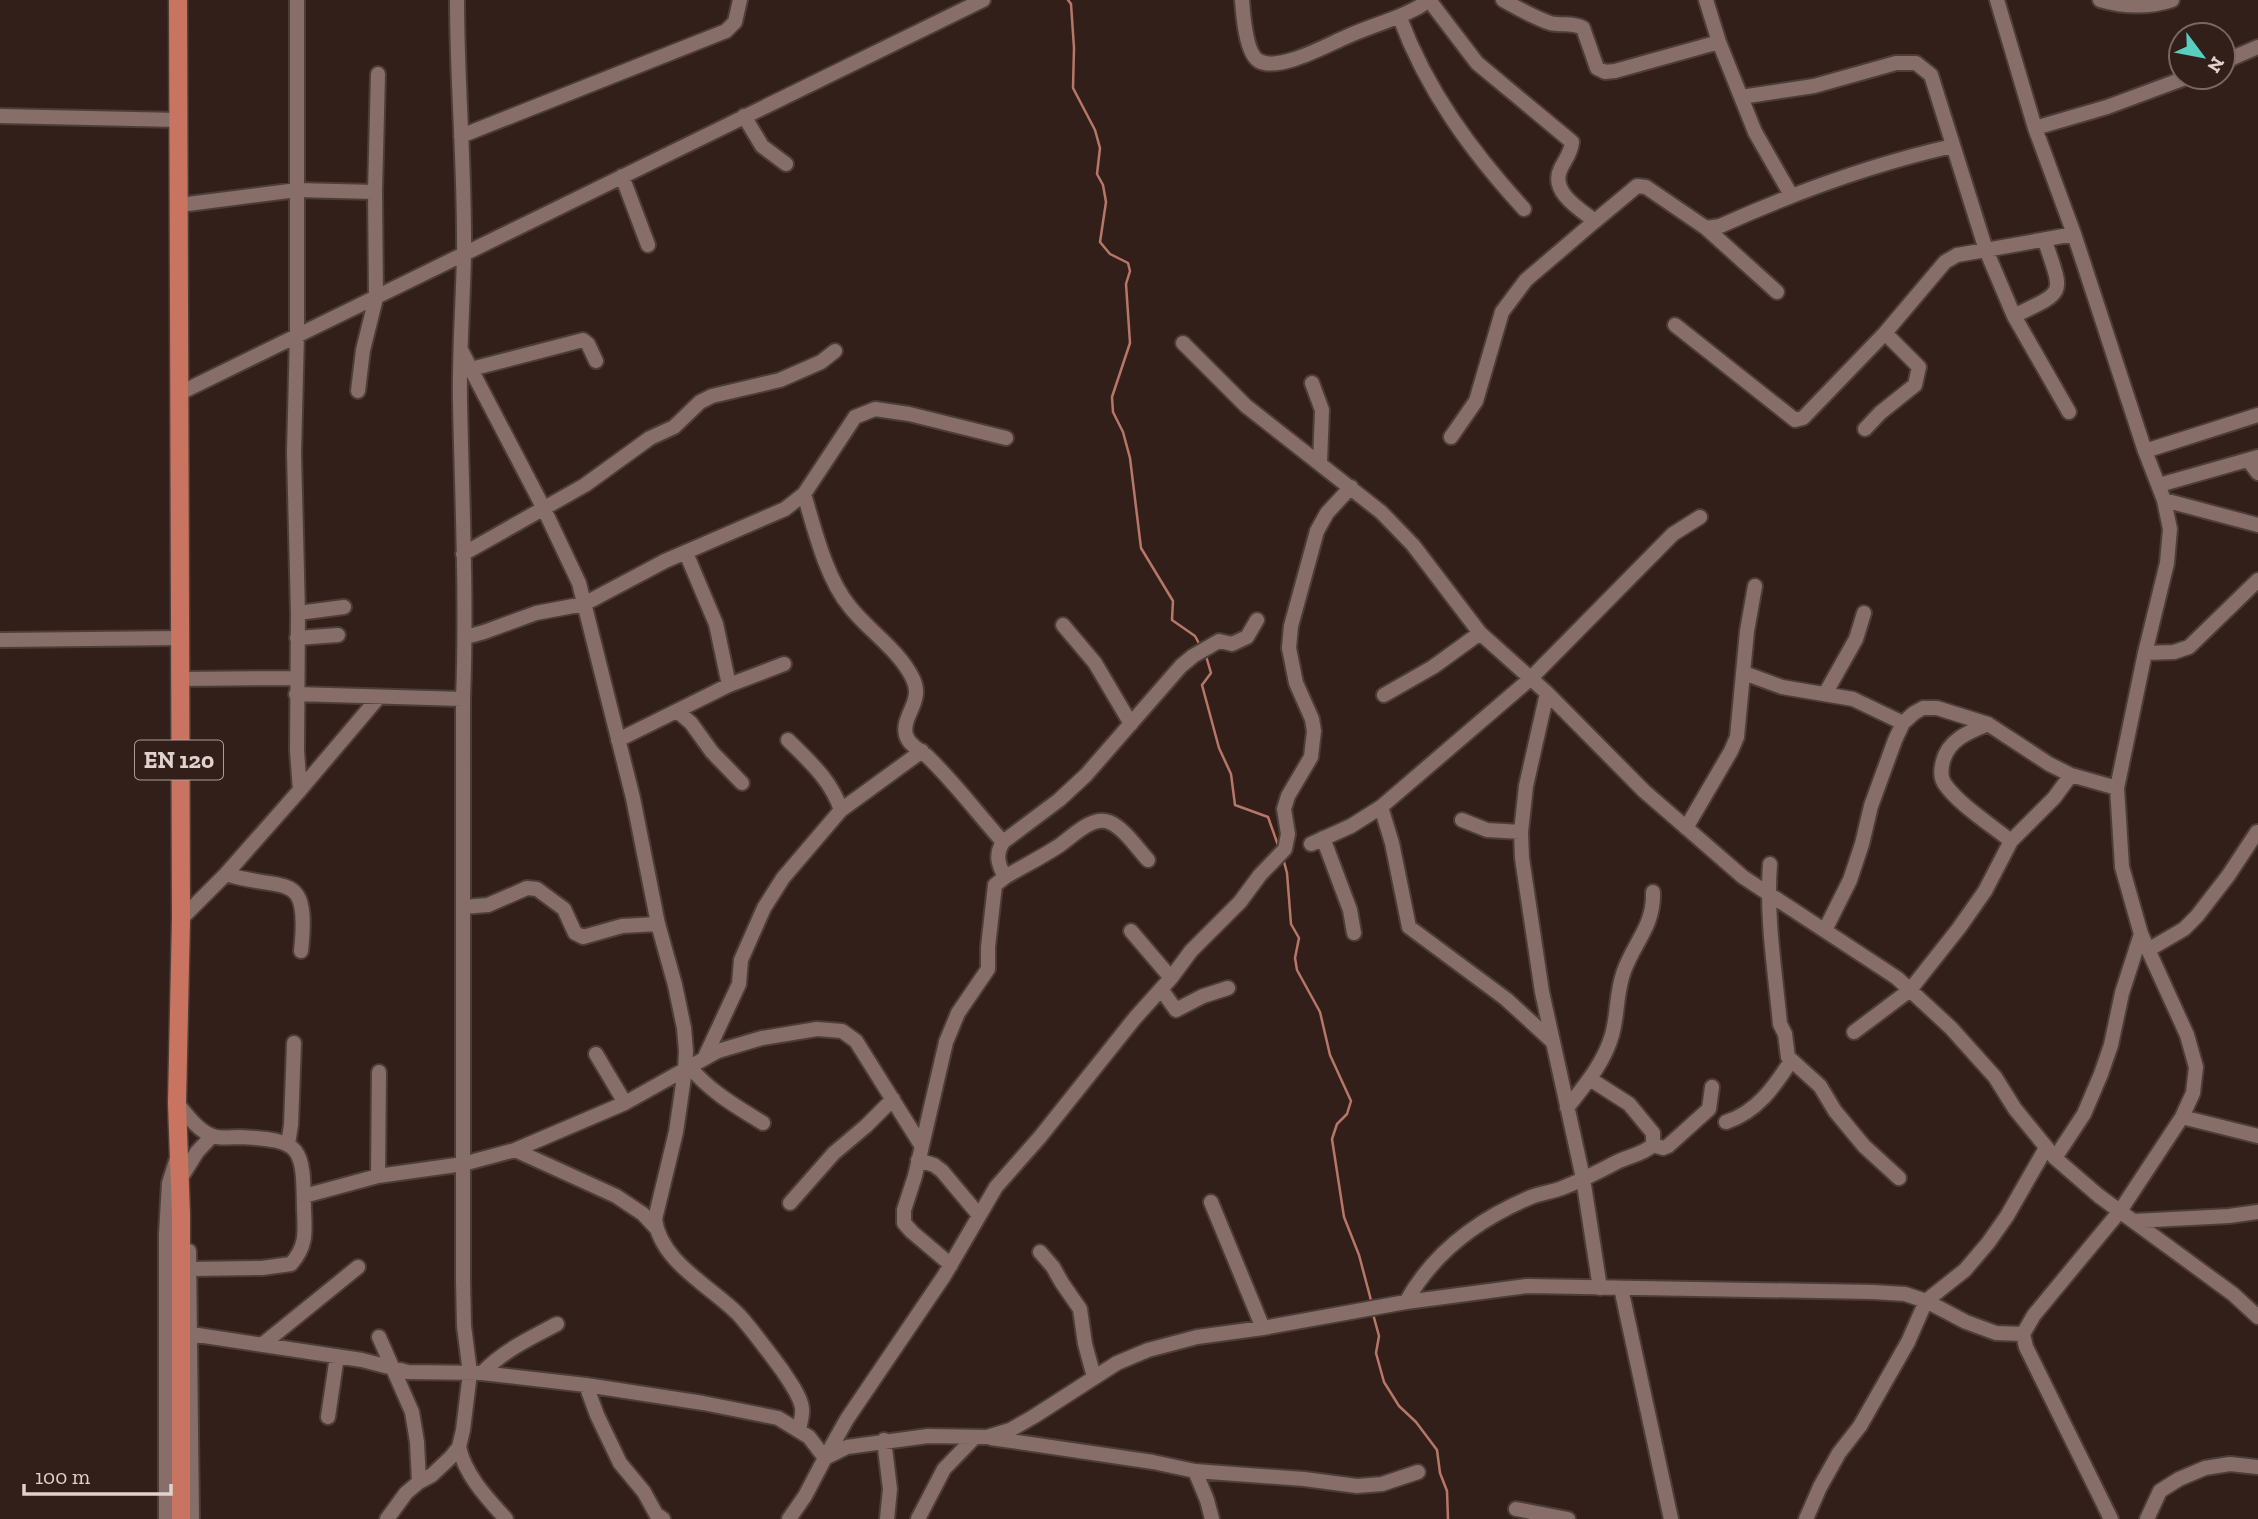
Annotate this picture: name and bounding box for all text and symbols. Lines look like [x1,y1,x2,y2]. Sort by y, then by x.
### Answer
north arrow [2167,21,2237,91]
text: N [2202,53,2230,77]
road number: EN 120 [135,740,223,780]
scale bar [24,1452,172,1496]
text: 100 m [35,1464,90,1489]

